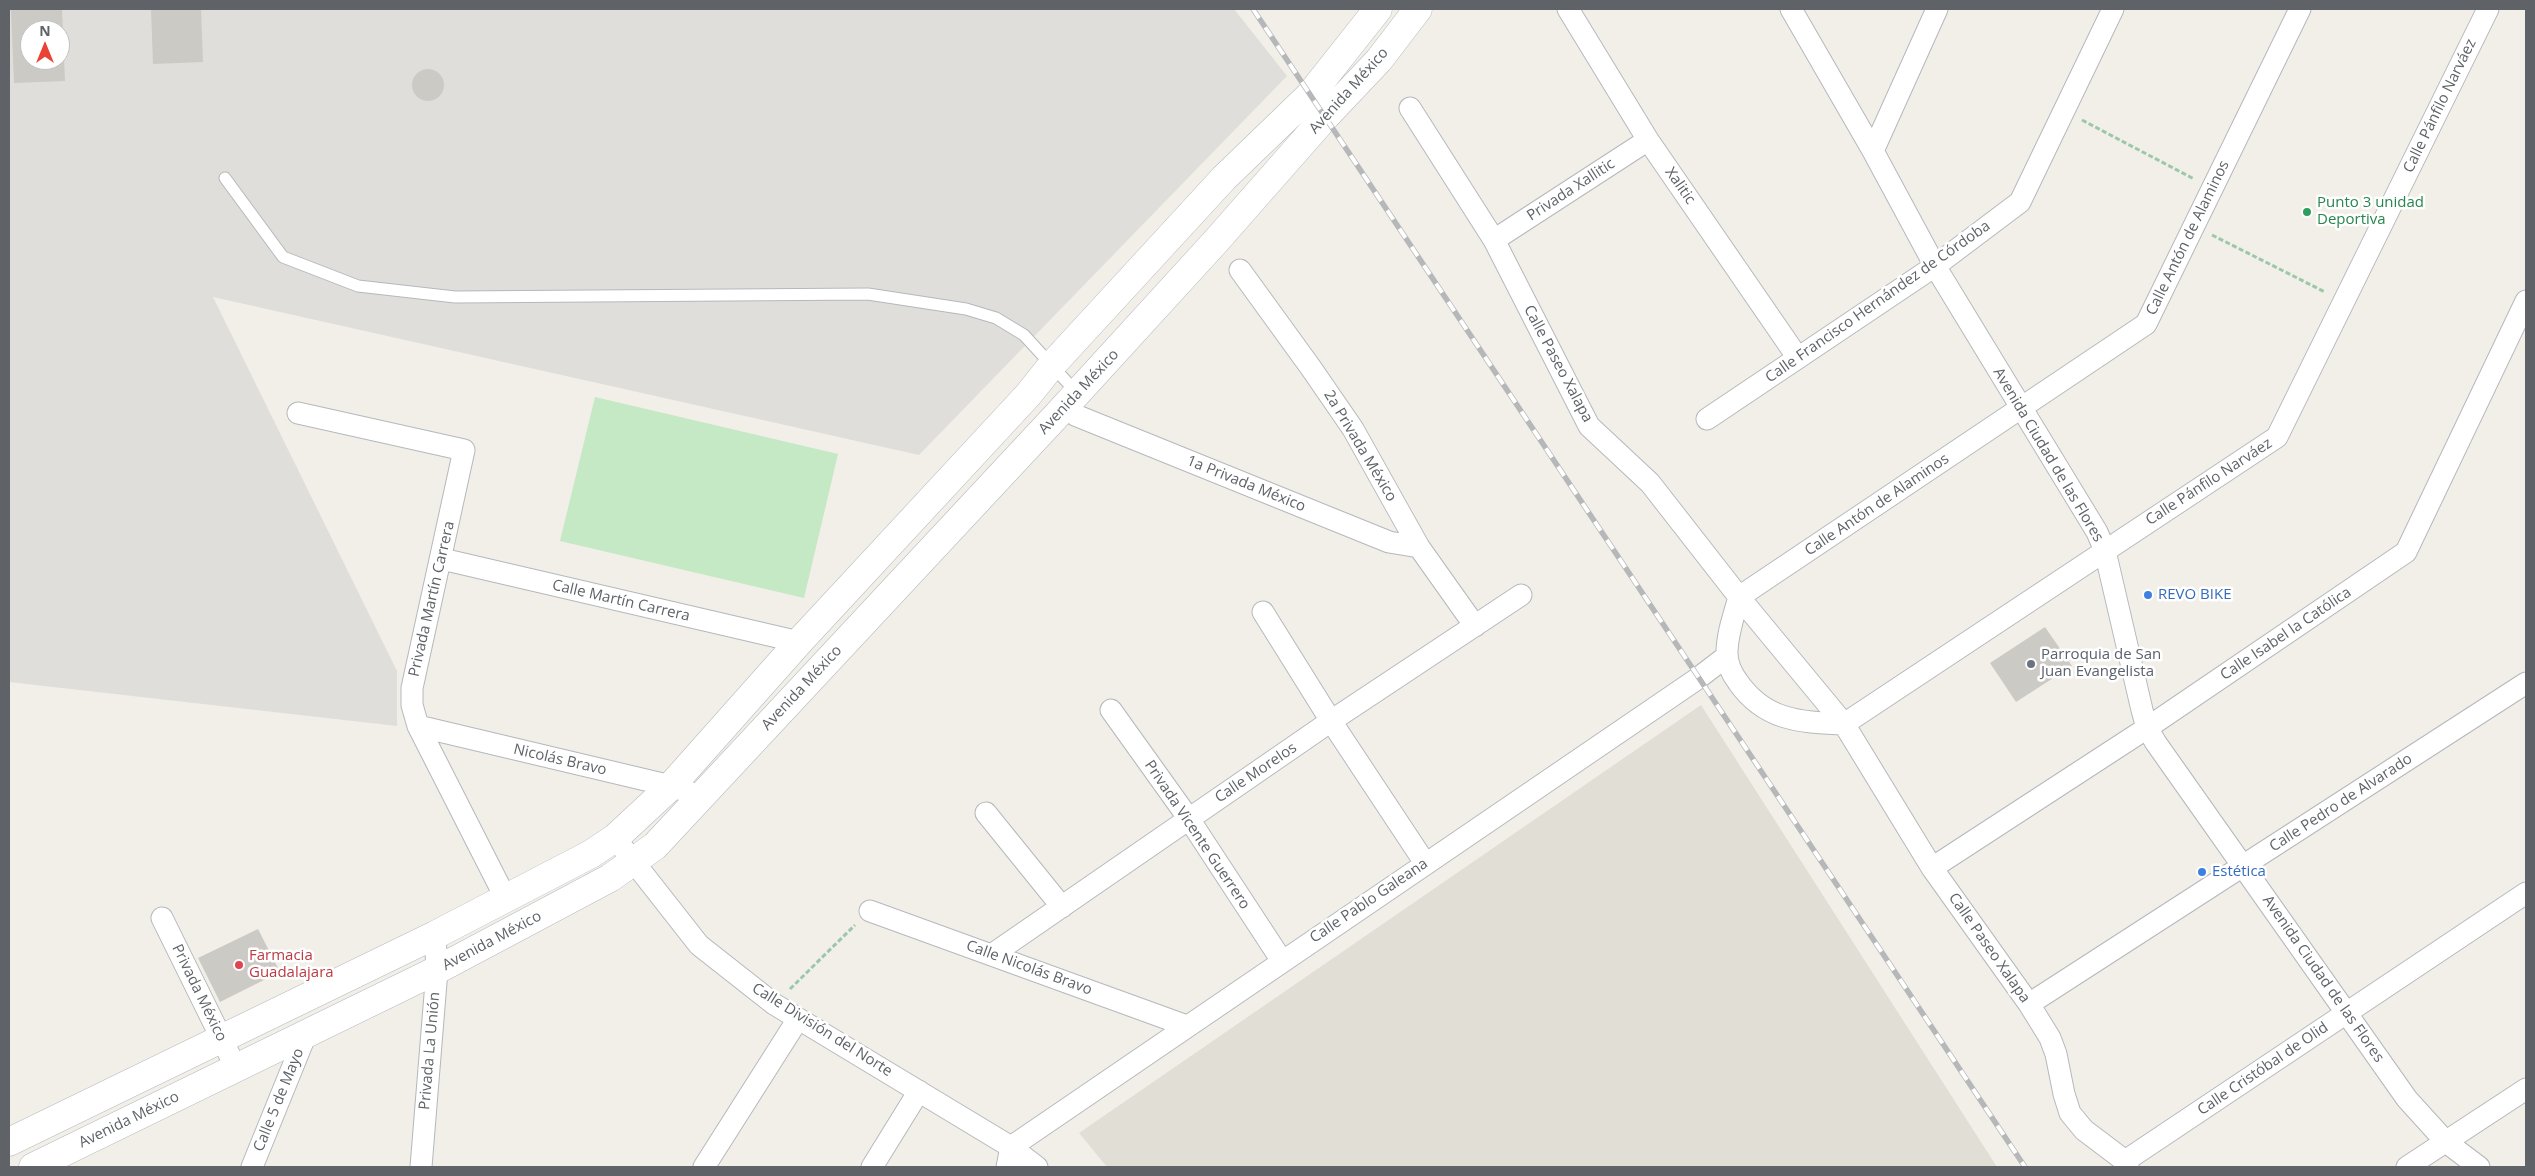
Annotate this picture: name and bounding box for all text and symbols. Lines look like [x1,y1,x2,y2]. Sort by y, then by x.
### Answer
north arrow [20,20,70,70]
text: N [39,21,51,40]
street label: Calle Pánfilo Narváez [2400,36,2480,176]
street label: Avenida México [1306,44,1392,138]
street label: Privada Xallitic [1524,155,1618,225]
street label: Calle Antón de Alaminos [2143,158,2233,318]
street label: Xalitic [1661,164,1699,208]
place label: Punto 3 unidad Deportiva [2317,194,2424,229]
marker: Punto 3 unidad Deportiva [2301,206,2313,218]
street label: Calle Francisco Hernández de Córdoba [1762,217,1994,387]
street label: Calle Paseo Xalapa [1520,302,1596,426]
street label: Avenida México [1035,346,1123,438]
street label: Avenida Ciudad de las Flores [1989,365,2107,545]
street label: 2a Privada México [1320,387,1400,505]
street label: Calle Pánfilo Narváez [2143,434,2275,530]
street label: Calle Antón de Alaminos [1802,450,1952,560]
street label: 1a Privada México [1184,452,1308,516]
street label: Privada Martín Carrera [405,519,459,679]
street label: Calle Martín Carrera [550,576,692,626]
street label: Calle Isabel la Católica [2217,584,2355,684]
place label: REVO BIKE [2158,586,2231,604]
marker: REVO BIKE [2142,589,2154,601]
street label: Avenida México [758,642,846,734]
place label: Parroquia de San Juan Evangelista [2041,646,2161,681]
marker: Parroquia de San Juan Evangelista [2025,658,2037,670]
street label: Calle Morelos [1212,739,1300,807]
street label: Nicolás Bravo [512,741,608,779]
street label: Calle Pedro de Alvarado [2266,750,2416,856]
street label: Privada Vicente Guerrero [1140,757,1254,913]
street label: Calle Pablo Galeana [1307,855,1431,947]
place label: Estética [2212,863,2266,881]
marker: Estética [2196,866,2208,878]
street label: Calle Paseo Xalapa [1944,890,2034,1006]
street label: Avenida Ciudad de las Flores [2258,892,2388,1066]
street label: Avenida México [439,907,545,975]
street label: Calle Nicolás Bravo [964,937,1094,999]
street label: Privada México [168,941,230,1045]
place label: Farmacia Guadalajara [249,947,334,982]
marker: Farmacia Guadalajara [233,959,245,971]
street label: Calle División del Norte [748,979,896,1081]
street label: Privada La Unión [416,991,444,1111]
street label: Calle Cristóbal de Olid [2194,1019,2332,1119]
street label: Calle 5 de Mayo [250,1046,308,1154]
street label: Avenida México [76,1088,182,1152]

